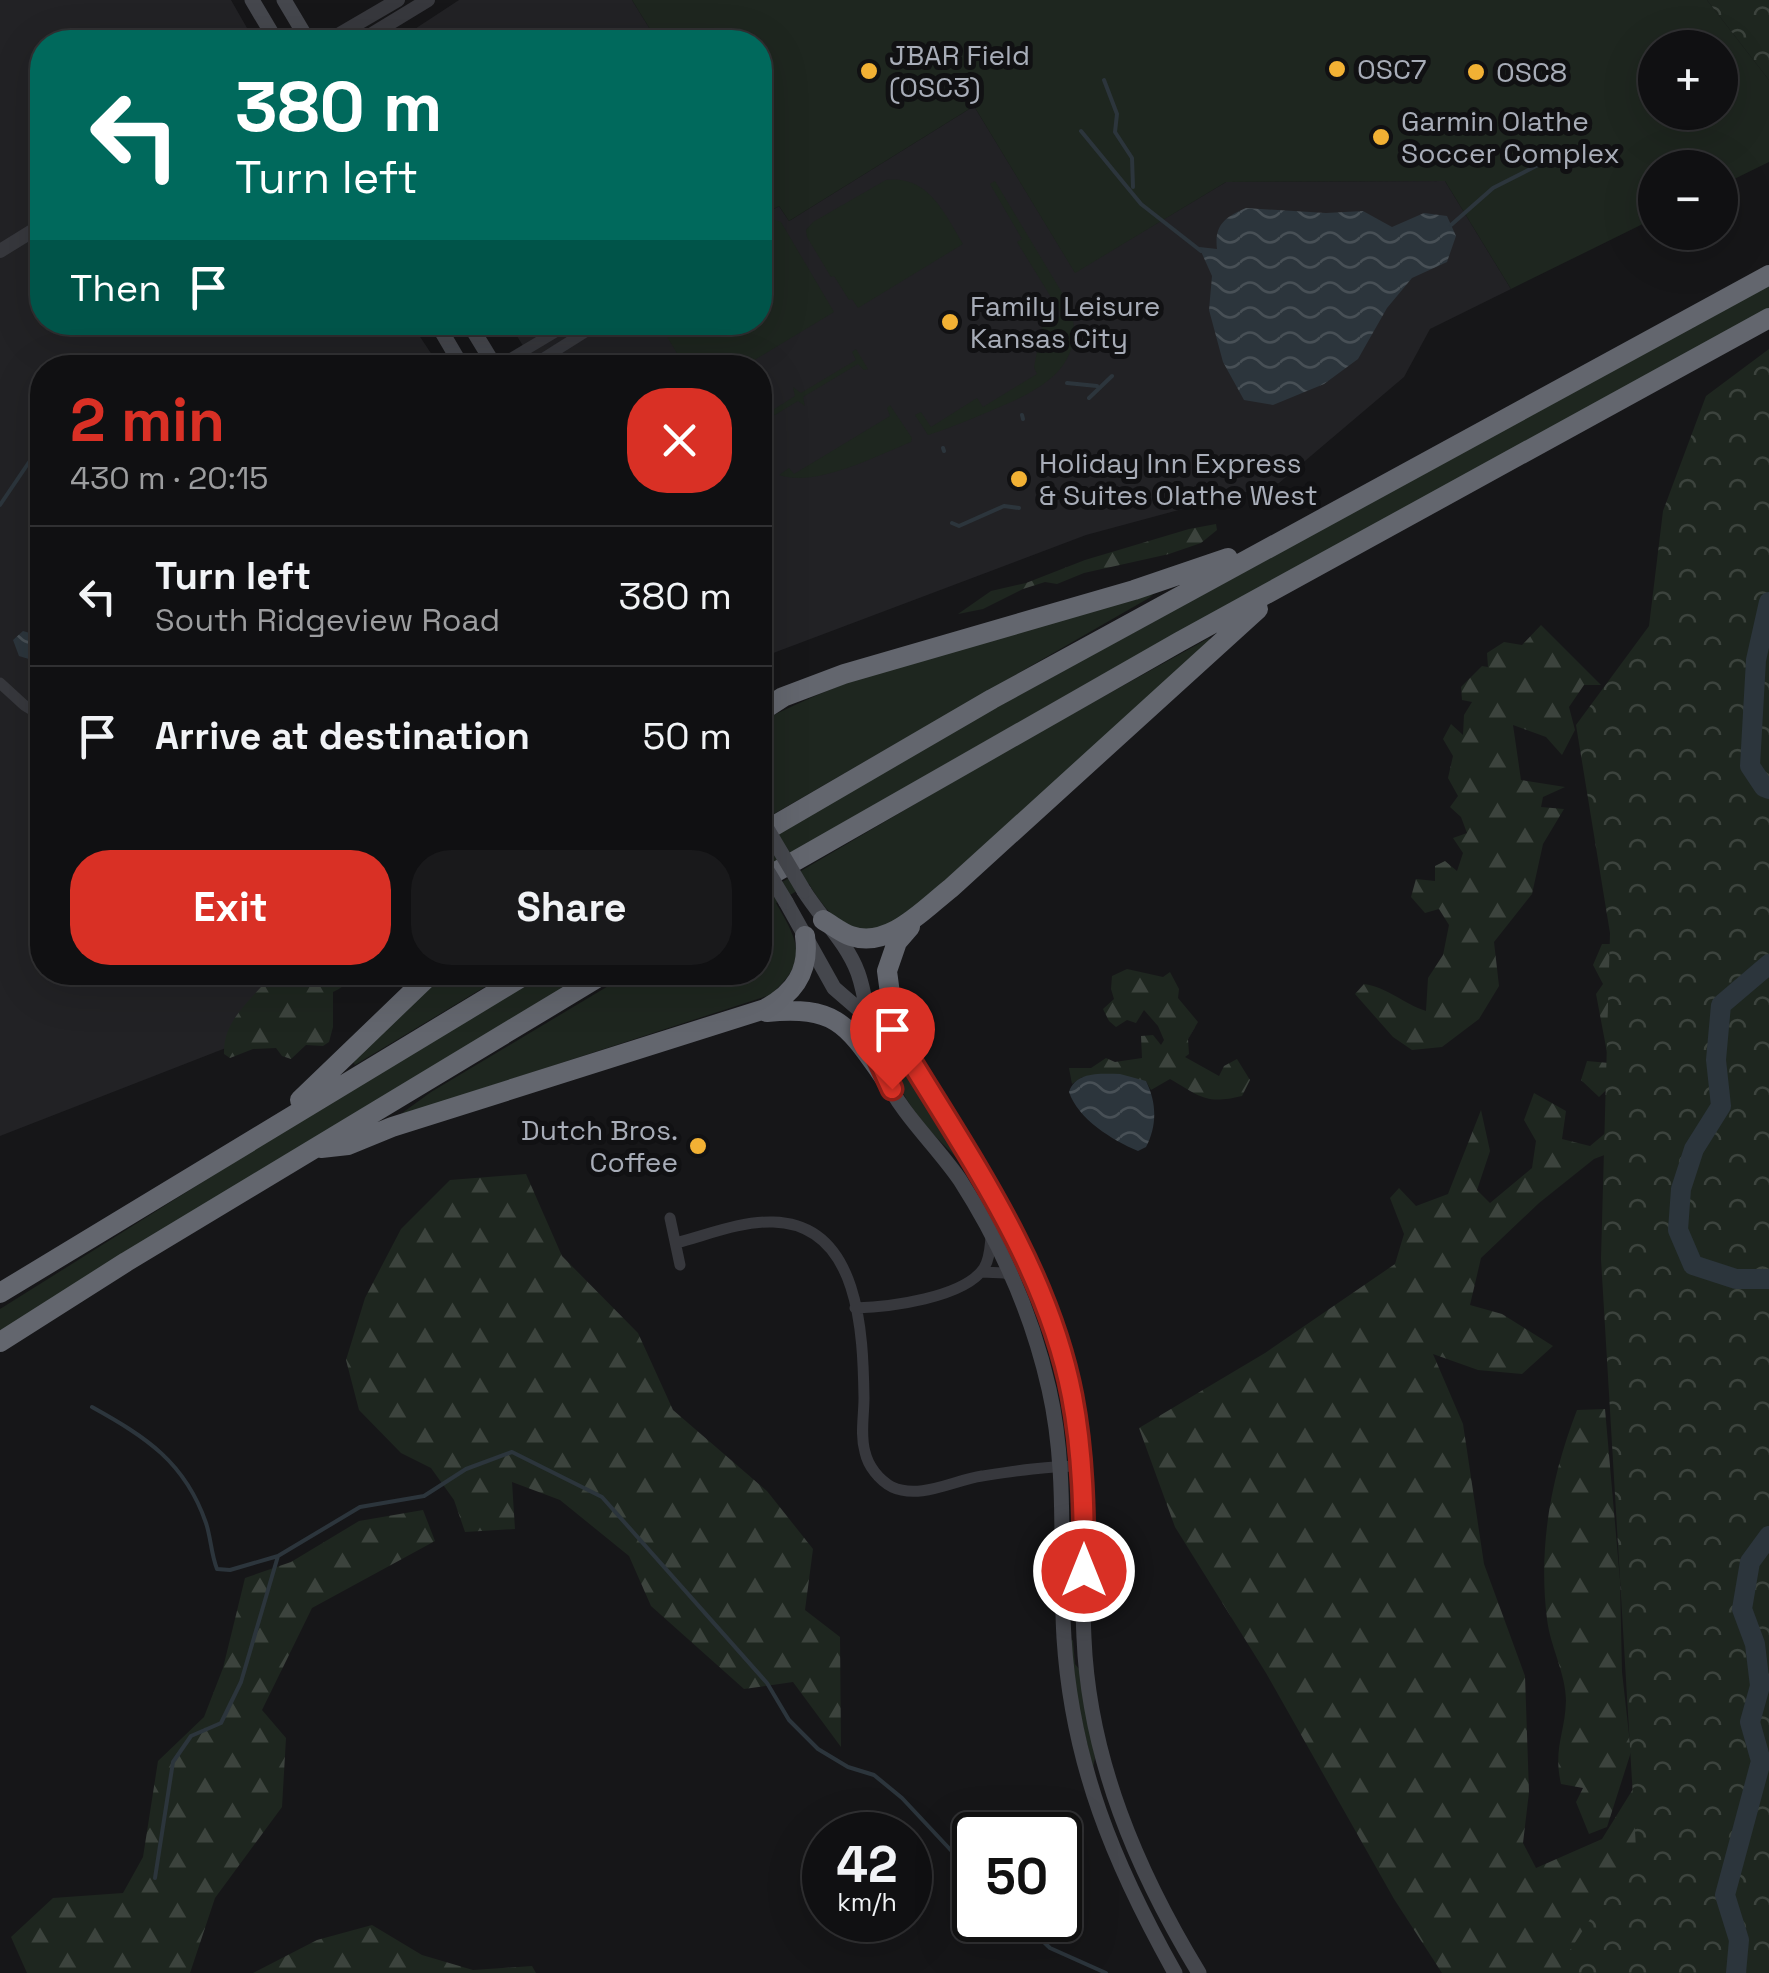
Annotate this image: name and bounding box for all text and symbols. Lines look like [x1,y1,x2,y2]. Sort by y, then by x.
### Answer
map controls [1638,30,1738,250]
button: + [1638,30,1738,130]
place label: JBAR Field (OSC3) [889,37,1030,105]
place label: OSC7 [1357,51,1427,87]
place label: OSC8 [1496,54,1567,90]
marker: OSC7 [1326,58,1348,80]
marker: JBAR Field (OSC3) [858,60,880,82]
marker: OSC8 [1465,61,1487,83]
text: 380 m [235,62,442,151]
icon: left [70,70,200,200]
place label: Garmin Olathe Soccer Complex [1401,103,1620,171]
marker: Garmin Olathe Soccer Complex [1370,126,1392,148]
text: Turn left [235,149,418,206]
button: − [1638,150,1738,250]
icon: arrive [181,260,236,315]
text: Then [70,264,161,312]
place label: Family Leisure Kansas City [970,288,1160,356]
marker: Family Leisure Kansas City [939,311,961,333]
text: 2 min [70,382,225,459]
button: close [627,388,732,493]
place label: Holiday Inn Express & Suites Olathe West [1039,445,1318,513]
text: 430 m · 20:15 [70,458,268,498]
marker: Holiday Inn Express & Suites Olathe West [1008,468,1030,490]
text: Turn left [155,552,311,600]
icon: left [70,569,125,624]
text: 380 m [619,572,732,620]
text: South Ridgeview Road [155,600,500,640]
icon: arrive [70,709,125,764]
text: Arrive at destination [155,712,530,760]
text: 50 m [642,712,732,760]
button: Exit [70,850,391,965]
button: Share [411,850,732,965]
pin [850,987,935,1090]
icon: arrive [865,1002,920,1057]
place label: Dutch Bros. Coffee [521,1112,678,1180]
marker: Dutch Bros. Coffee [687,1135,709,1157]
position arrow [1032,1519,1136,1623]
speed limit sign: 50 [952,1812,1082,1942]
text: 42 [836,1833,898,1897]
text: km/h [837,1886,897,1918]

